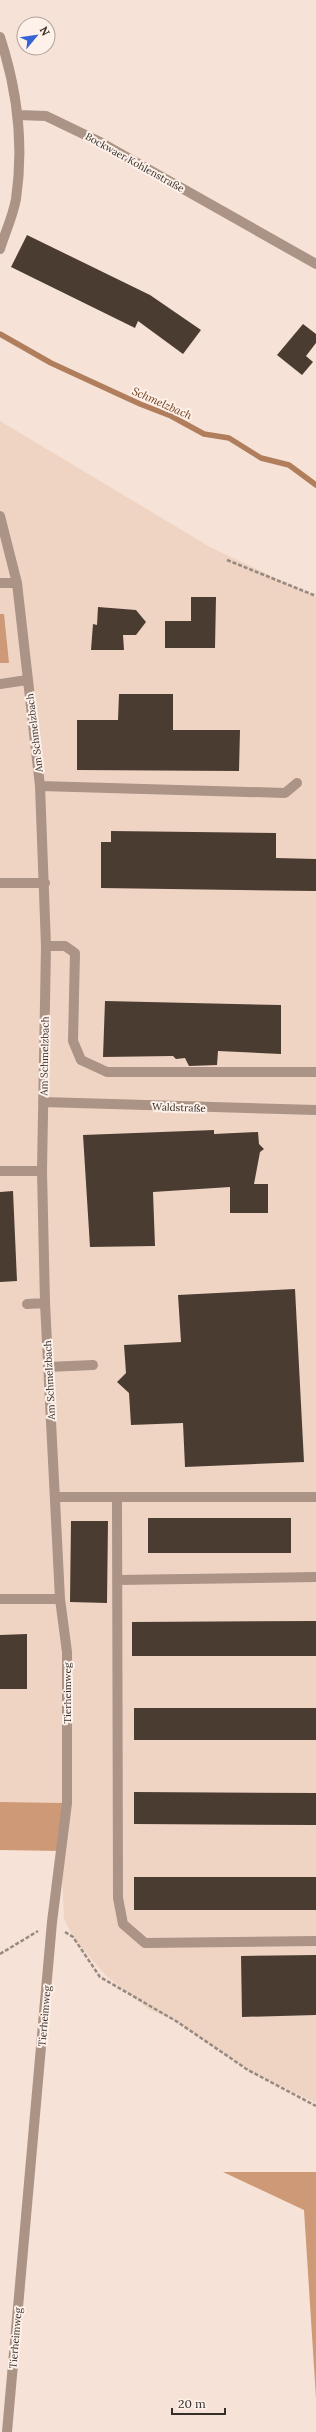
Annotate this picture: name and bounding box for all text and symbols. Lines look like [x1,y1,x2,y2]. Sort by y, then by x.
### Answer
north arrow [16,16,56,56]
text: N [37,24,53,39]
street label: Bockwaer Kohlenstraße [83,130,187,195]
water label: Schmelzbach [130,384,195,423]
street label: Am Schmelzbach [23,693,46,774]
street label: Am Schmelzbach [37,1016,52,1097]
street label: Waldstraße [152,1100,207,1115]
street label: Am Schmelzbach [41,1340,58,1421]
street label: Tierheimweg [61,1662,74,1723]
street label: Tierheimweg [35,1985,54,2047]
street label: Tierheimweg [6,2307,25,2369]
scale bar [172,2390,225,2416]
text: 20 m [178,2396,206,2411]

